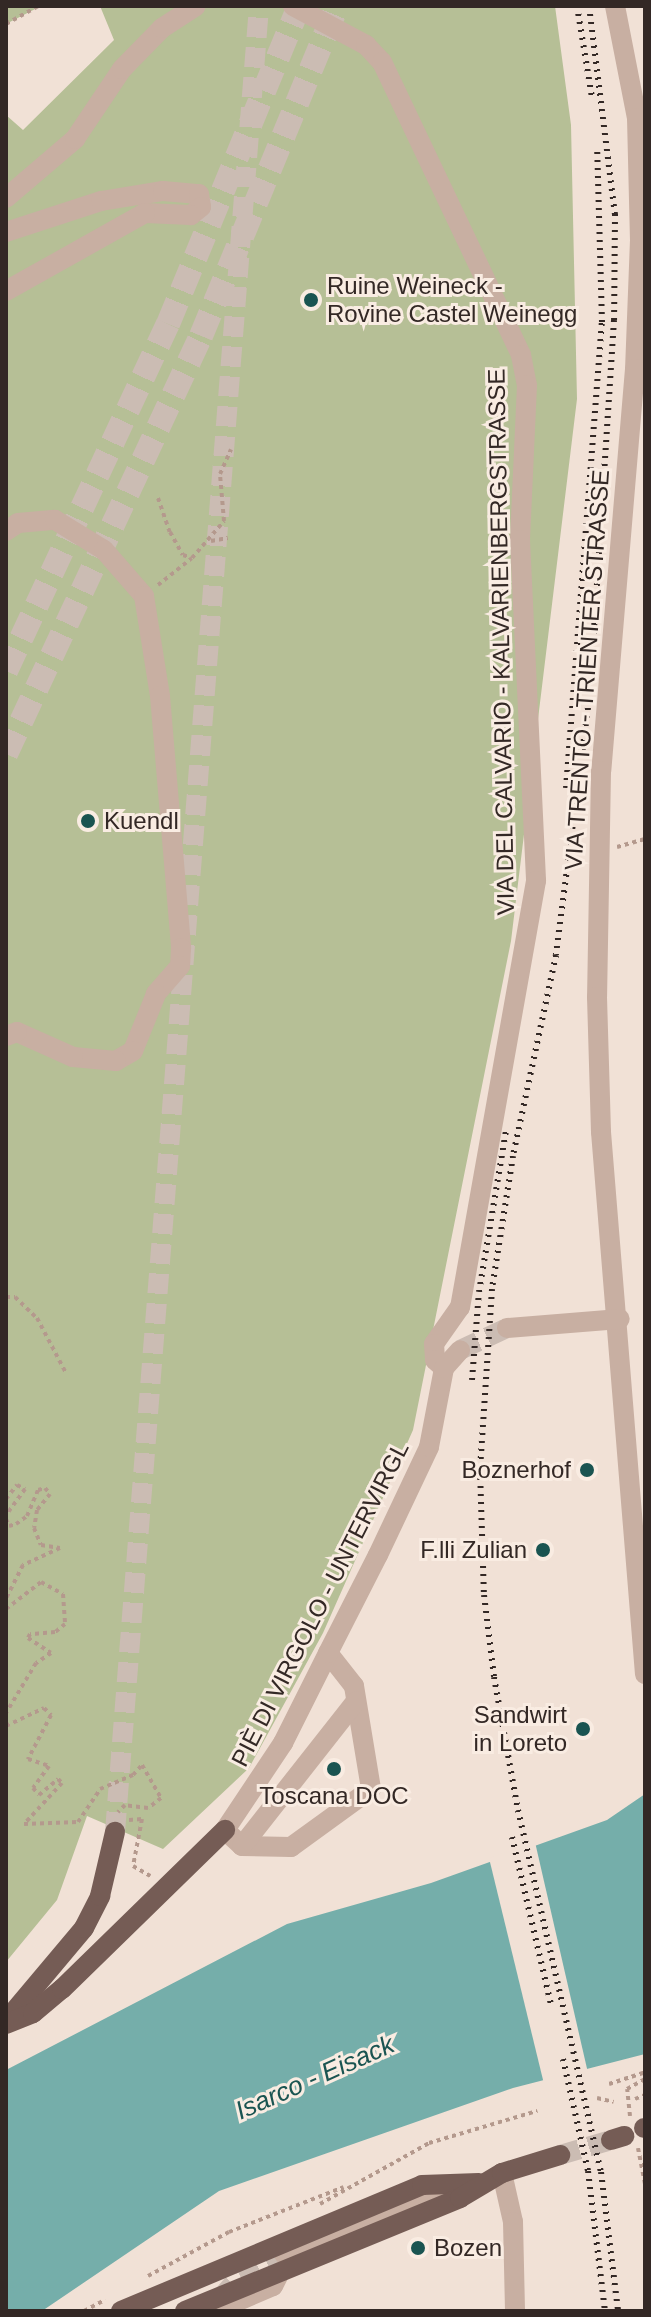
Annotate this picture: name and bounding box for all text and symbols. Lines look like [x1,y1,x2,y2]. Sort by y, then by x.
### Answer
place label: Ruine Weineck - Rovine Castel Weinegg [327,272,577,328]
marker: Ruine Weineck - Rovine Castel Weinegg [302,291,320,309]
street label: VIA DEL CALVARIO - KALVARIENBERGSTRASSE [482,367,520,917]
street label: VIA TRENTO - TRIENTER STRASSE [559,468,615,872]
place label: Kuendl [104,807,179,835]
marker: Kuendl [79,812,97,830]
street label: PIÈ DI VIRGOLO - UNTERVIRGL [225,1437,415,1771]
place label: Boznerhof [462,1456,571,1484]
marker: Boznerhof [578,1461,596,1479]
place label: F.lli Zulian [420,1536,527,1564]
marker: F.lli Zulian [534,1541,552,1559]
place label: Sandwirt in Loreto [474,1701,567,1757]
marker: Sandwirt in Loreto [574,1720,592,1738]
marker: Toscana DOC [325,1760,343,1778]
place label: Toscana DOC [259,1782,409,1810]
water label: Isarco - Eisack [231,2029,399,2127]
place label: Bozen [434,2234,502,2262]
marker: Bozen [409,2239,427,2257]

